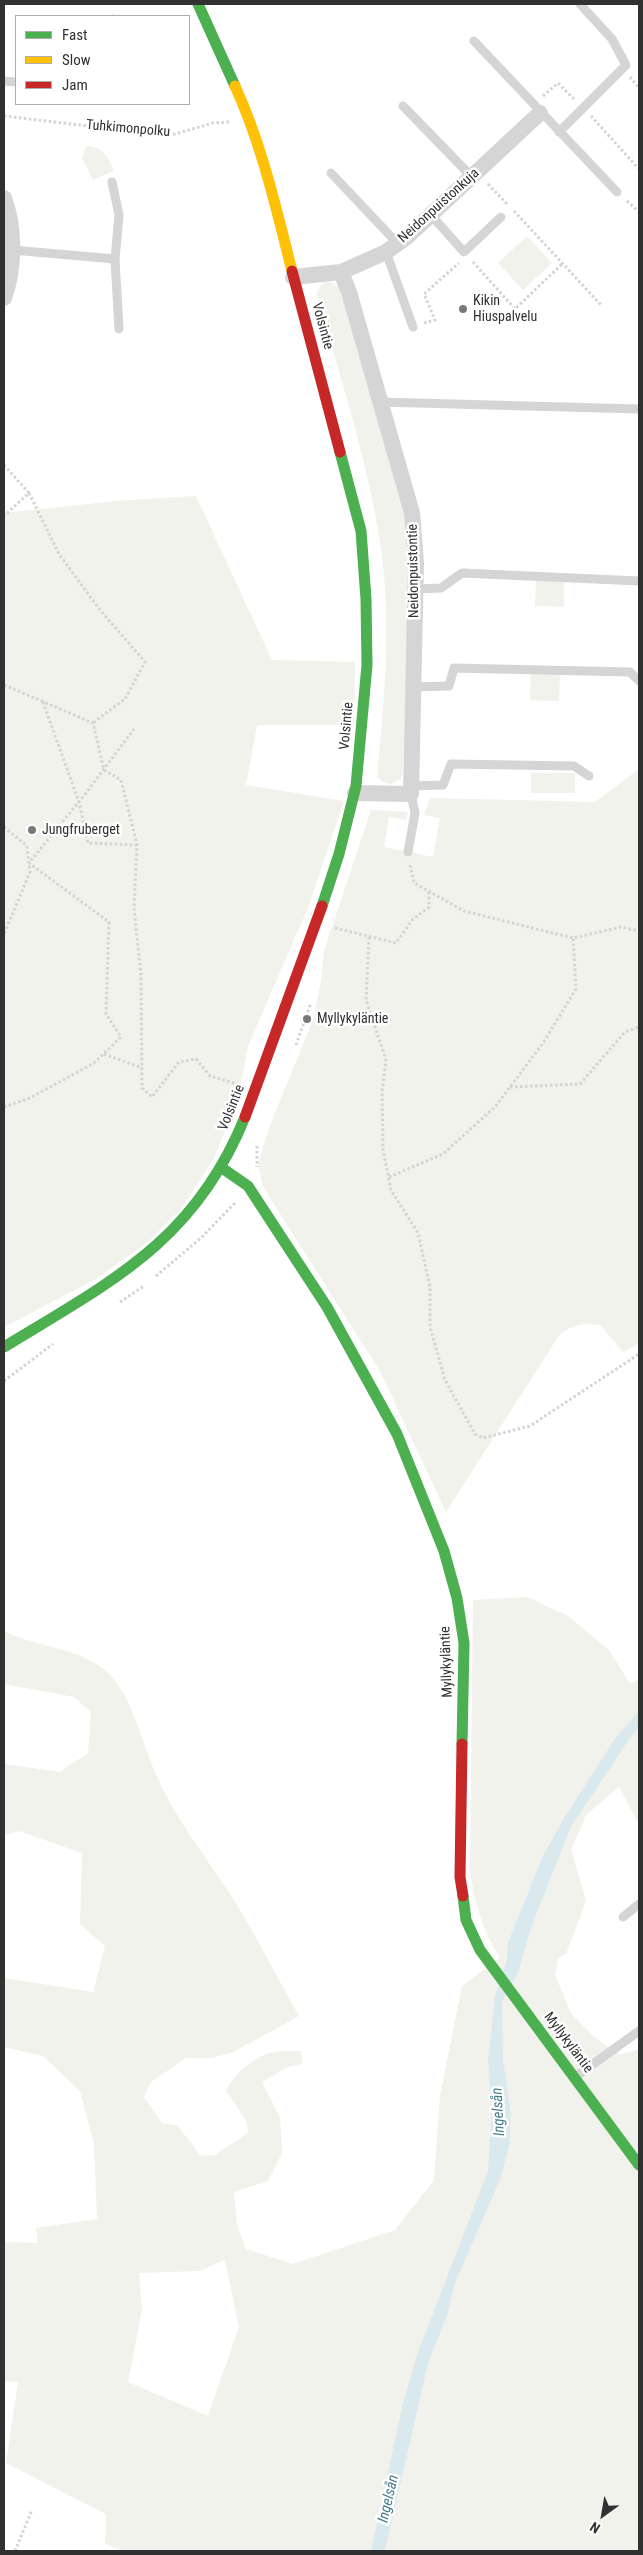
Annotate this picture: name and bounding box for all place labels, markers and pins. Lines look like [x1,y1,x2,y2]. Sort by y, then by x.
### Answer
place label: Kikin Hiuspalvelu [473,293,537,326]
marker: Kikin Hiuspalvelu [457,303,469,315]
place label: Jungfruberget [42,822,120,838]
marker: Jungfruberget [26,824,38,836]
place label: Myllykyläntie [317,1011,388,1027]
marker: Myllykyläntie [301,1013,313,1025]

